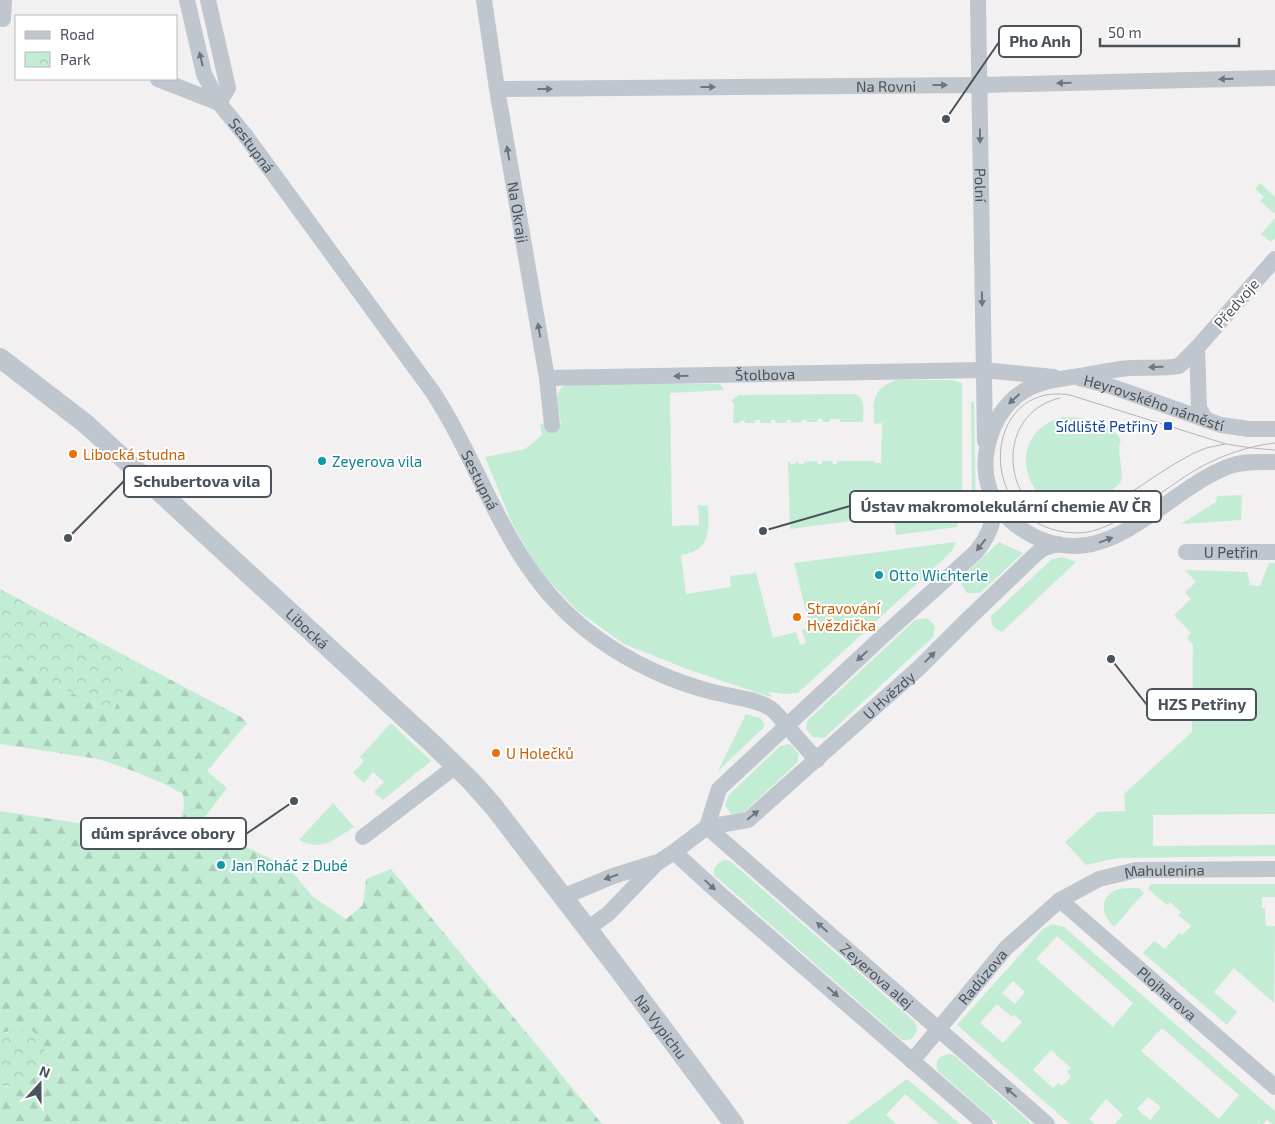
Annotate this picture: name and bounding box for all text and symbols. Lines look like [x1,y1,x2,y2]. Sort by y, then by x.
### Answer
legend [15,15,178,80]
scale bar [1100,15,1239,47]
text: 50 m [1108,23,1142,41]
text: Road [60,25,95,43]
callout: Pho Anh [999,26,1081,57]
text: Pho Anh [1009,31,1071,50]
text: Park [60,50,91,68]
one-way arrow [196,50,204,66]
one-way arrow [1218,76,1234,84]
street label: Na Rovni [856,77,916,95]
one-way arrow [1056,79,1072,87]
one-way arrow [933,81,949,89]
one-way arrow [700,83,716,91]
one-way arrow [538,85,554,93]
street label: Sestupná [226,114,278,176]
one-way arrow [976,128,984,144]
one-way arrow [503,144,511,160]
street label: Polní [972,168,990,203]
street label: Na Okraji [504,180,532,244]
street label: Předvoje [1210,275,1263,332]
one-way arrow [978,291,986,307]
one-way arrow [534,322,542,338]
one-way arrow [1148,363,1164,371]
street label: Štolbova [735,364,795,384]
street label: Heyrovského náměstí [1082,371,1226,434]
one-way arrow [673,372,689,380]
one-way arrow [1009,393,1021,405]
place label: Sídliště Petřiny [1055,417,1158,435]
marker: Sídliště Petřiny [1162,420,1174,432]
place label: Libocká studna [83,445,185,463]
street label: Sestupná [458,447,502,513]
marker: Libocká studna [67,448,79,460]
place label: Zeyerova vila [332,452,422,470]
marker: Zeyerova vila [316,455,328,467]
callout: Schubertova vila [124,466,271,497]
text: Schubertova vila [134,471,260,490]
callout: Ústav makromolekulární chemie AV ČR [850,491,1161,522]
text: Ústav makromolekulární chemie AV ČR [861,496,1151,515]
one-way arrow [1098,536,1113,543]
one-way arrow [975,538,986,551]
street label: U Petřin [1204,543,1258,561]
place label: Otto Wichterle [889,566,988,584]
marker: Otto Wichterle [873,569,885,581]
place label: Stravování Hvězdička [807,599,881,634]
street label: Libocká [283,604,333,653]
marker: Stravování Hvězdička [791,611,803,623]
one-way arrow [856,650,868,662]
one-way arrow [924,651,936,663]
street label: U Hvězdy [859,667,918,723]
callout: HZS Petřiny [1147,689,1256,720]
text: HZS Petřiny [1158,694,1246,714]
place label: U Holečků [506,744,574,762]
marker: U Holečků [490,747,502,759]
one-way arrow [746,809,759,820]
callout: dům správce obory [81,818,246,849]
text: dům správce obory [91,823,235,843]
place label: Jan Roháč z Dubé [231,856,348,874]
marker: Jan Roháč z Dubé [215,859,227,871]
street label: Mahulenina [1122,861,1205,882]
one-way arrow [603,873,618,881]
one-way arrow [704,879,716,891]
one-way arrow [816,922,829,933]
street label: Zeyerova alej [837,939,917,1013]
street label: Radúzova [954,945,1011,1008]
street label: Plojharova [1134,962,1201,1024]
one-way arrow [826,986,839,997]
street label: Na Vypichu [631,991,691,1062]
north arrow [15,1059,65,1109]
text: N [37,1062,53,1081]
one-way arrow [1005,1086,1017,1098]

